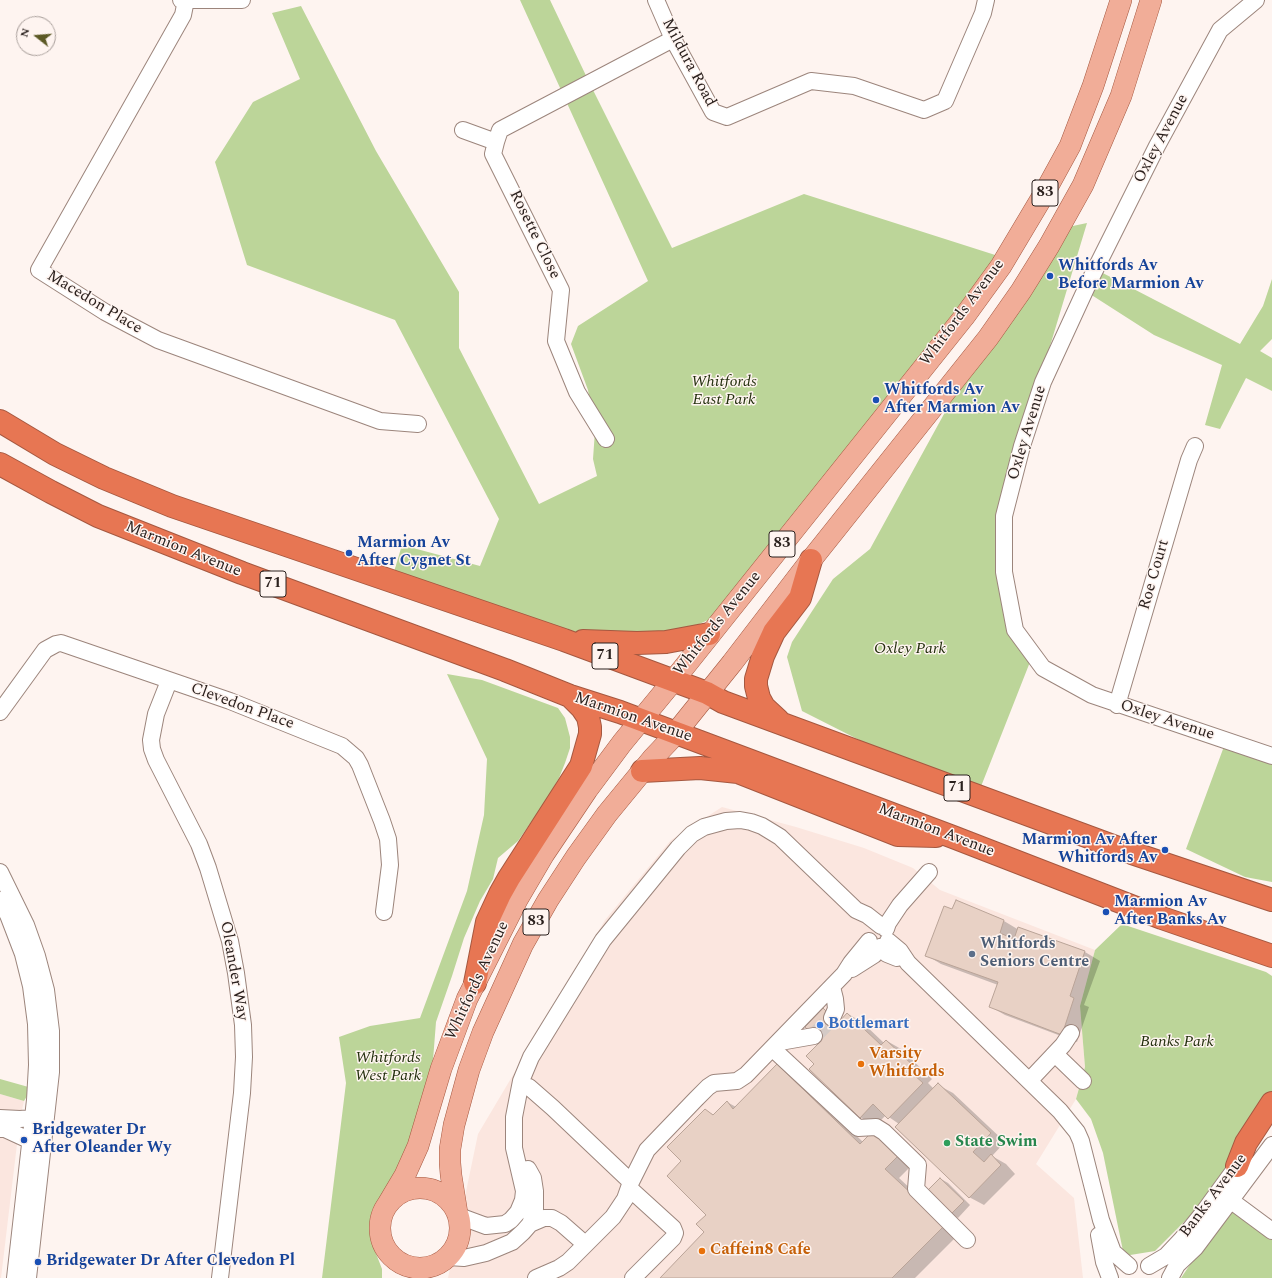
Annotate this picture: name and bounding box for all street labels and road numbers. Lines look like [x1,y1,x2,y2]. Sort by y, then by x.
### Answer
street label: Mildura Road [657,16,719,110]
street label: Oxley Avenue [1131,91,1193,187]
road number: 83 [1032,180,1058,206]
street label: Rosette Close [504,187,564,283]
street label: Whitfords Avenue [917,256,1009,370]
street label: Macedon Place [43,267,145,339]
street label: Oxley Avenue [1005,383,1051,483]
street label: Marmion Avenue [122,518,244,582]
road number: 83 [769,531,795,557]
street label: Roe Court [1136,538,1174,612]
street label: Whitfords Avenue [670,568,766,680]
road number: 71 [260,571,286,597]
road number: 71 [592,643,618,669]
street label: Clevedon Place [188,679,296,735]
street label: Marmion Avenue [572,689,694,747]
street label: Oxley Avenue [1118,697,1216,745]
road number: 71 [944,775,970,801]
street label: Marmion Avenue [875,800,997,862]
road number: 83 [523,909,549,935]
street label: Whitfords Avenue [442,919,514,1043]
street label: Oleander Way [215,920,251,1022]
street label: Banks Avenue [1176,1150,1252,1242]

